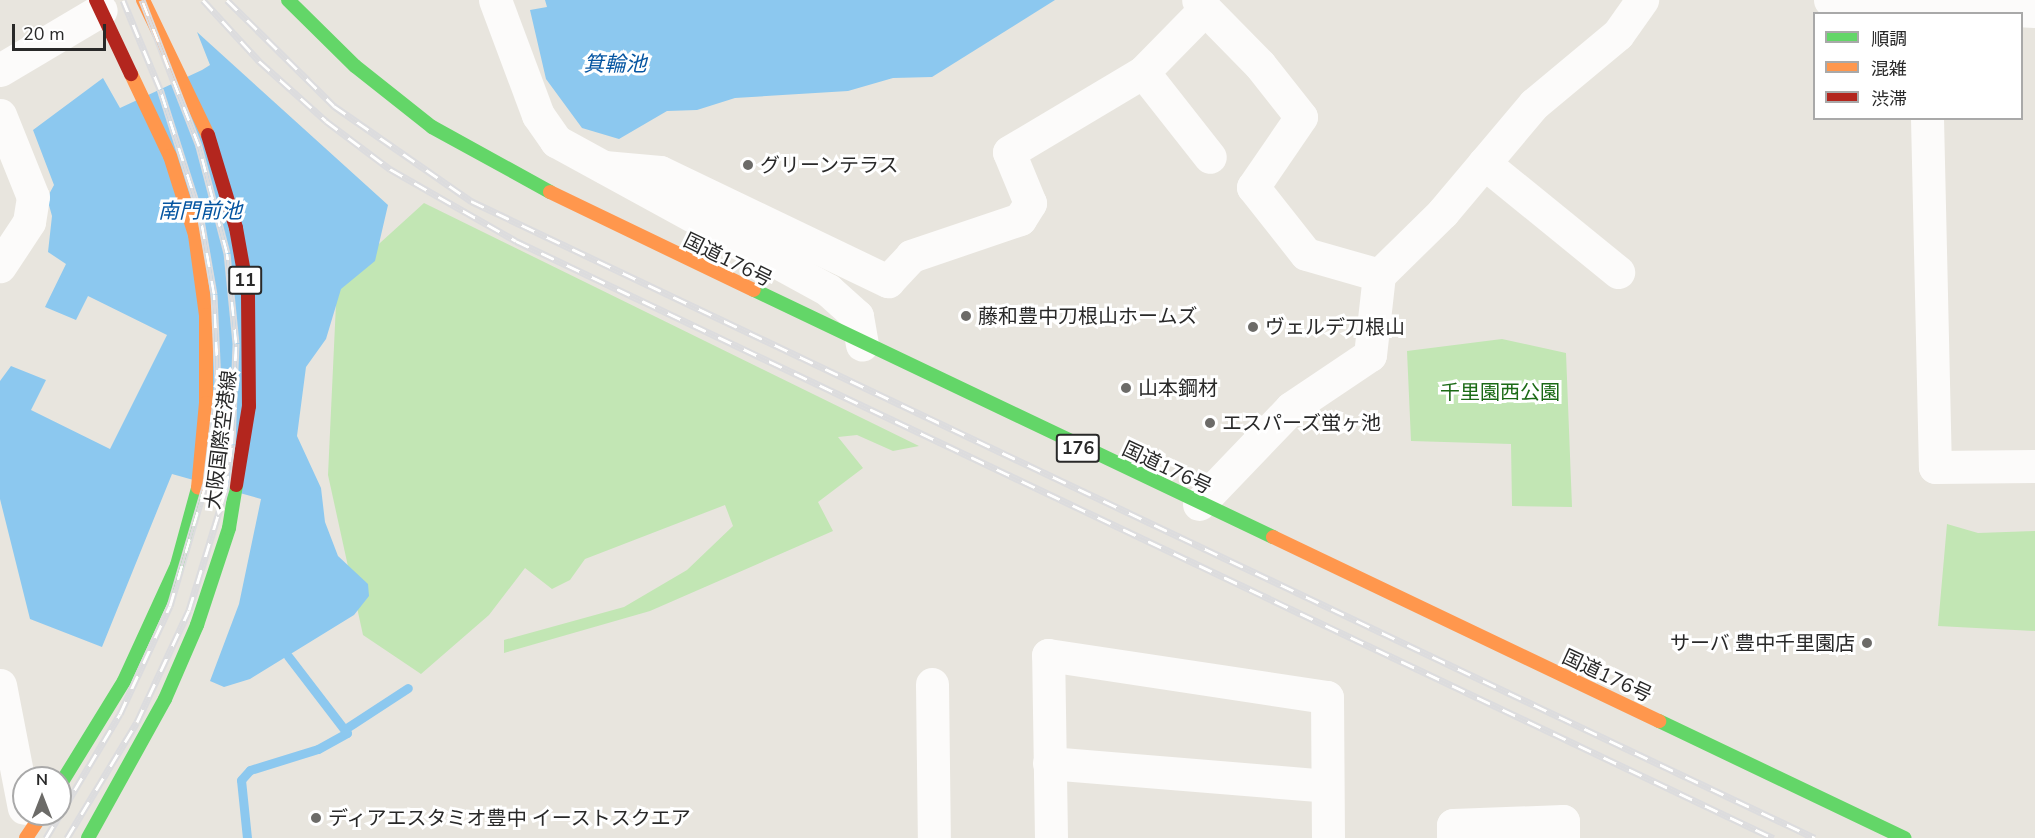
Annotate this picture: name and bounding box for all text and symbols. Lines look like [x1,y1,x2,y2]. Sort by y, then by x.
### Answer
scale bar [15,12,110,50]
legend [1813,12,2023,120]
text: 20 m [23,22,65,46]
text: 順調 [1871,27,1907,51]
water label: 箕輪池 [584,51,646,77]
text: 混雑 [1871,57,1907,81]
text: 渋滞 [1871,87,1907,111]
place label: グリーンテラス [760,153,900,177]
marker: グリーンテラス [741,158,755,172]
water label: 南門前池 [158,198,242,224]
street label: 国道176号 [680,228,776,292]
road number: 11 [227,265,263,295]
place label: 藤和豊中刀根山ホームズ [978,304,1198,328]
marker: 藤和豊中刀根山ホームズ [959,309,973,323]
place label: ヴェルデ刀根山 [1265,315,1405,339]
marker: ヴェルデ刀根山 [1246,320,1260,334]
street label: 大阪国際空港線 [201,369,241,511]
place label: 山本鋼材 [1138,376,1218,400]
park label: 千里園西公園 [1440,380,1560,404]
marker: 山本鋼材 [1119,381,1133,395]
place label: エスパーズ蛍ヶ池 [1222,411,1382,435]
marker: エスパーズ蛍ヶ池 [1203,416,1217,430]
road number: 176 [1056,433,1100,463]
street label: 国道176号 [1118,437,1216,499]
place label: サーバ 豊中千里園店 [1670,631,1855,655]
marker: サーバ 豊中千里園店 [1860,636,1874,650]
street label: 国道176号 [1558,645,1656,707]
north arrow [12,766,72,826]
text: N [36,769,48,791]
place label: ディアエスタミオ豊中 イーストスクエア [328,806,693,830]
marker: ディアエスタミオ豊中 イーストスクエア [309,811,323,825]

